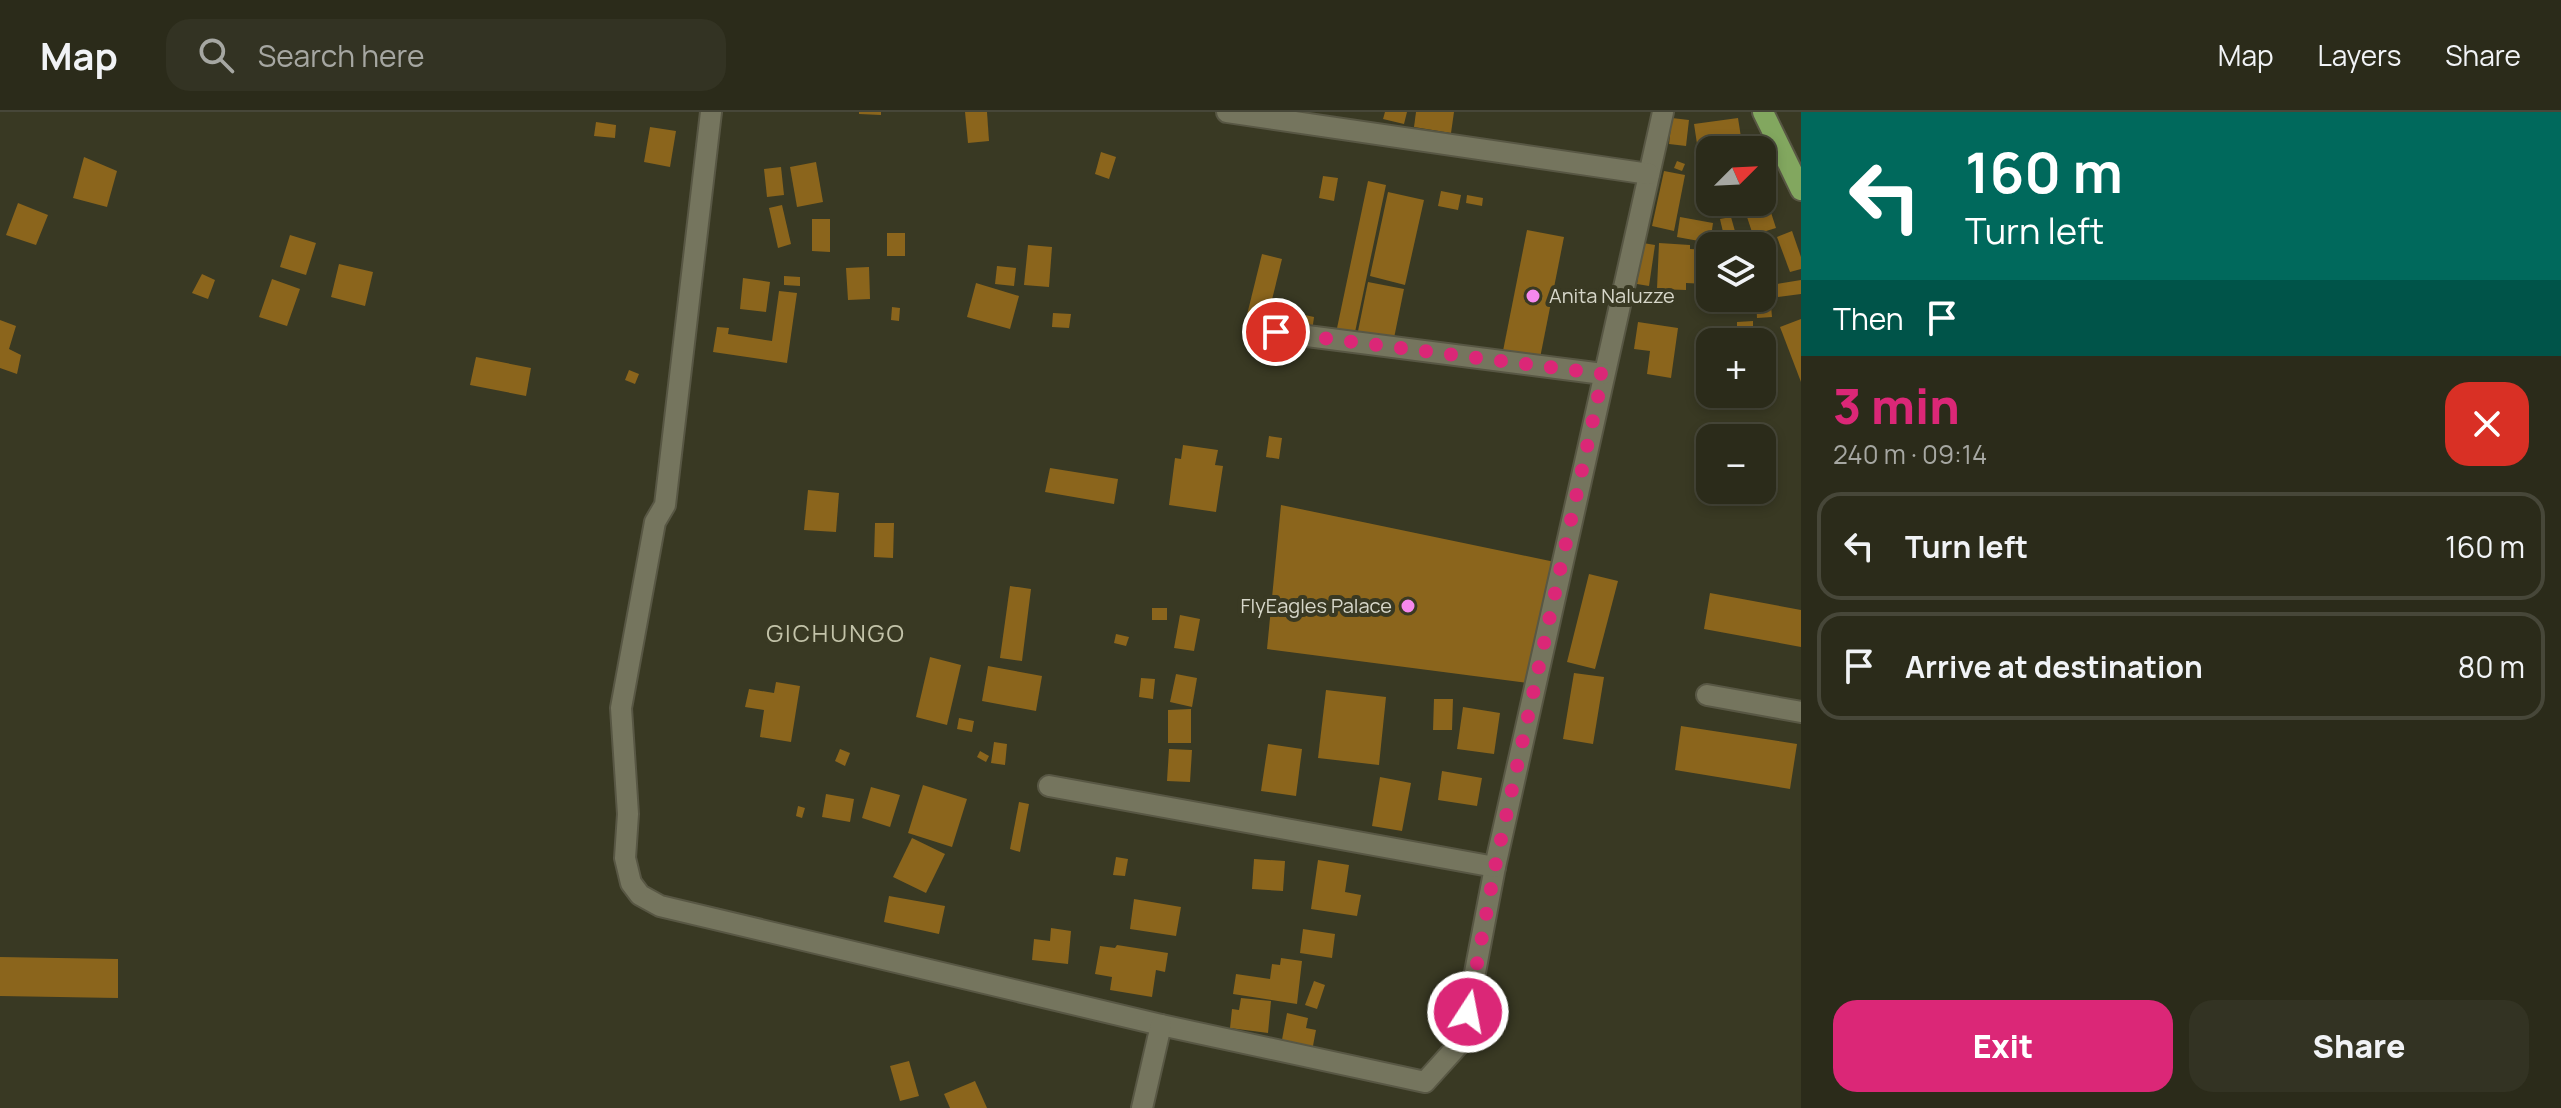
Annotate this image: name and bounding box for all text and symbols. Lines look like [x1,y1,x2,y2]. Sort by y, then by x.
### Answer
search box [166,19,726,91]
text: Map [40,29,118,81]
icon: search [194,33,238,77]
text: Search here [258,35,425,76]
text: Map [2218,36,2274,74]
text: Layers [2318,36,2401,74]
text: Share [2445,36,2521,74]
text: 160 m [1965,133,2123,210]
north arrow [1696,136,1776,216]
map controls [1696,136,1776,504]
icon: left [1833,144,1937,248]
text: Turn left [1965,206,2104,255]
button: layers [1696,232,1776,312]
place label: Anita Naluzze [1549,282,1675,309]
marker: Anita Naluzze [1524,287,1542,305]
icon: arrive [1920,296,1964,340]
pin [1242,298,1310,366]
text: Then [1833,298,1904,339]
icon: arrive [1254,310,1298,354]
button: + [1696,328,1776,408]
text: 3 min [1833,373,1960,438]
button: close [2445,382,2529,466]
button: − [1696,424,1776,504]
text: 240 m · 09:14 [1833,436,1987,472]
icon: left [1837,524,1881,568]
text: Turn left [1905,526,2028,567]
text: 160 m [2445,526,2525,567]
place label: FlyEagles Palace [1241,592,1392,619]
marker: FlyEagles Palace [1399,597,1417,615]
district label: GICHUNGO [766,616,906,649]
icon: arrive [1837,644,1881,688]
text: Arrive at destination [1905,646,2203,687]
text: 80 m [2458,646,2525,687]
position arrow [1426,970,1510,1054]
button: Exit [1833,1000,2173,1092]
button: Share [2189,1000,2529,1092]

